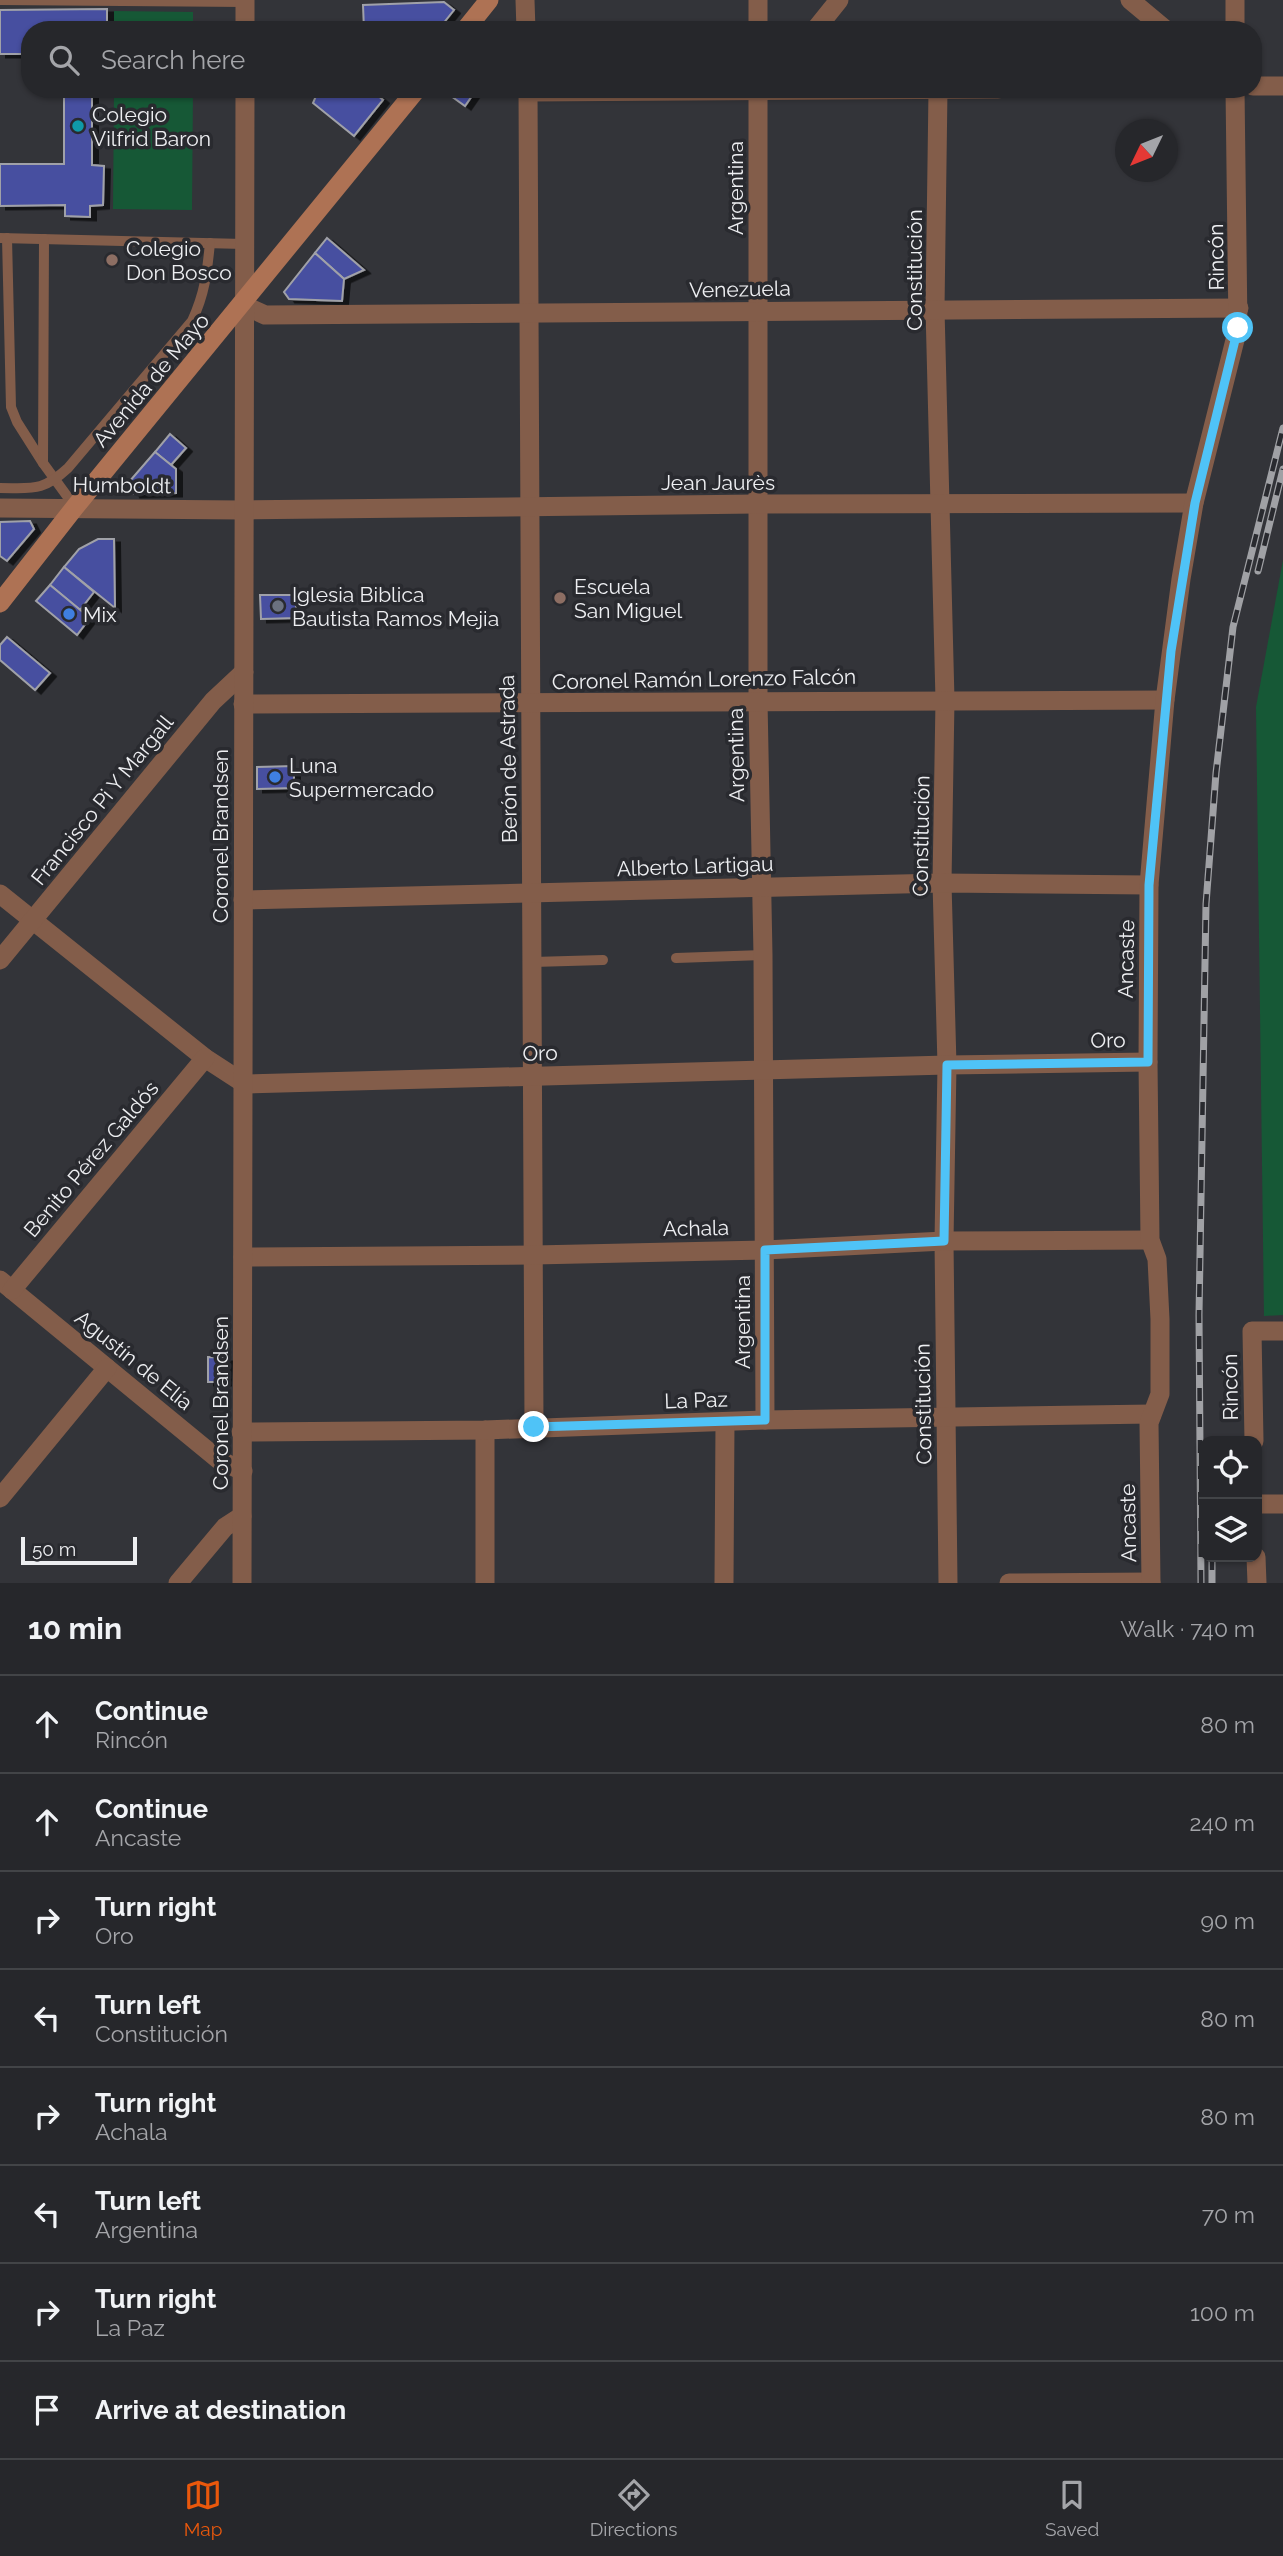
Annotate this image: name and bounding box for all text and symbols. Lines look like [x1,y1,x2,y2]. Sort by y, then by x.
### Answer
search box [21,21,1262,98]
icon: search [45,41,83,79]
text: Search here [101,45,245,75]
place label: Colegio Vilfrid Baron [92,102,211,151]
marker: Colegio Vilfrid Baron [70,118,86,134]
north arrow [1115,119,1178,182]
street label: Argentina [723,141,748,235]
street label: Constitución [902,209,927,331]
street label: Rincón [1203,223,1229,291]
place label: Colegio Don Bosco [126,236,232,285]
marker: Colegio Don Bosco [104,252,120,268]
street label: Venezuela [689,276,791,302]
street label: Avenida de Mayo [88,308,214,452]
route start [1222,312,1253,343]
street label: Jean Jaurès [661,470,775,495]
street label: Humboldt [73,472,171,498]
place label: Escuela San Miguel [574,574,683,623]
place label: Iglesia Biblica Bautista Ramos Mejia [292,582,499,631]
marker: Escuela San Miguel [552,590,568,606]
marker: Iglesia Biblica Bautista Ramos Mejia [270,598,286,614]
place label: Mix [83,602,117,627]
marker: Mix [61,606,77,622]
street label: Coronel Ramón Lorenzo Falcón [552,664,856,694]
street label: Berón de Astrada [494,675,522,843]
street label: Argentina [723,708,749,802]
street label: Francisco Pi Y Margall [26,710,178,890]
street label: Coronel Brandsen [208,749,233,923]
place label: Luna Supermercado [289,753,434,802]
marker: Luna Supermercado [267,769,283,785]
street label: Constitución [907,775,935,897]
street label: Alberto Lartigau [616,851,774,881]
street label: Ancaste [1113,919,1139,999]
street label: Oro [1090,1027,1126,1053]
street label: Oro [522,1040,558,1066]
street label: Benito Pérez Galdós [18,1076,164,1242]
street label: Achala [663,1215,729,1241]
street label: Argentina [730,1275,755,1369]
street label: Agustín de Elía [70,1305,198,1415]
street label: Coronel Brandsen [208,1316,233,1490]
street label: Constitución [909,1343,937,1465]
street label: Rincón [1217,1353,1243,1421]
street label: La Paz [664,1386,728,1414]
route end [518,1411,549,1442]
map controls [1199,1436,1262,1562]
button: locate [1199,1436,1262,1499]
street label: Ancaste [1115,1483,1141,1563]
button: layers [1199,1499,1262,1562]
scale bar [21,1534,136,1566]
text: 50 m [32,1538,76,1560]
text: 10 min [28,1611,122,1646]
text: Walk · 740 m [1120,1615,1255,1642]
text: Continue [95,1696,208,1726]
icon: ahead [28,1705,66,1743]
text: 80 m [1200,1711,1255,1738]
text: Rincón [95,1726,168,1753]
text: Continue [95,1794,208,1824]
icon: ahead [28,1803,66,1841]
text: 240 m [1189,1809,1255,1836]
text: Ancaste [95,1824,181,1851]
text: Turn right [95,1892,216,1922]
icon: right [28,1901,66,1939]
text: 90 m [1200,1907,1255,1934]
text: Oro [95,1922,134,1949]
text: Turn left [95,1990,201,2020]
icon: left [28,1999,66,2037]
text: 80 m [1200,2005,1255,2032]
text: Constitución [95,2020,228,2047]
text: Turn right [95,2088,216,2118]
icon: right [28,2097,66,2135]
text: 80 m [1200,2103,1255,2130]
text: Achala [95,2118,168,2145]
text: Turn left [95,2186,201,2216]
icon: left [28,2195,66,2233]
text: 70 m [1202,2201,1255,2228]
text: Argentina [95,2216,198,2243]
text: Turn right [95,2284,216,2314]
icon: right [28,2293,66,2331]
text: 100 m [1190,2299,1255,2326]
text: La Paz [95,2314,165,2341]
icon: arrive [28,2391,66,2429]
text: Arrive at destination [95,2395,346,2425]
tab: Map [184,2476,222,2540]
tab: Directions [590,2476,678,2540]
tab: Saved [1045,2476,1099,2540]

